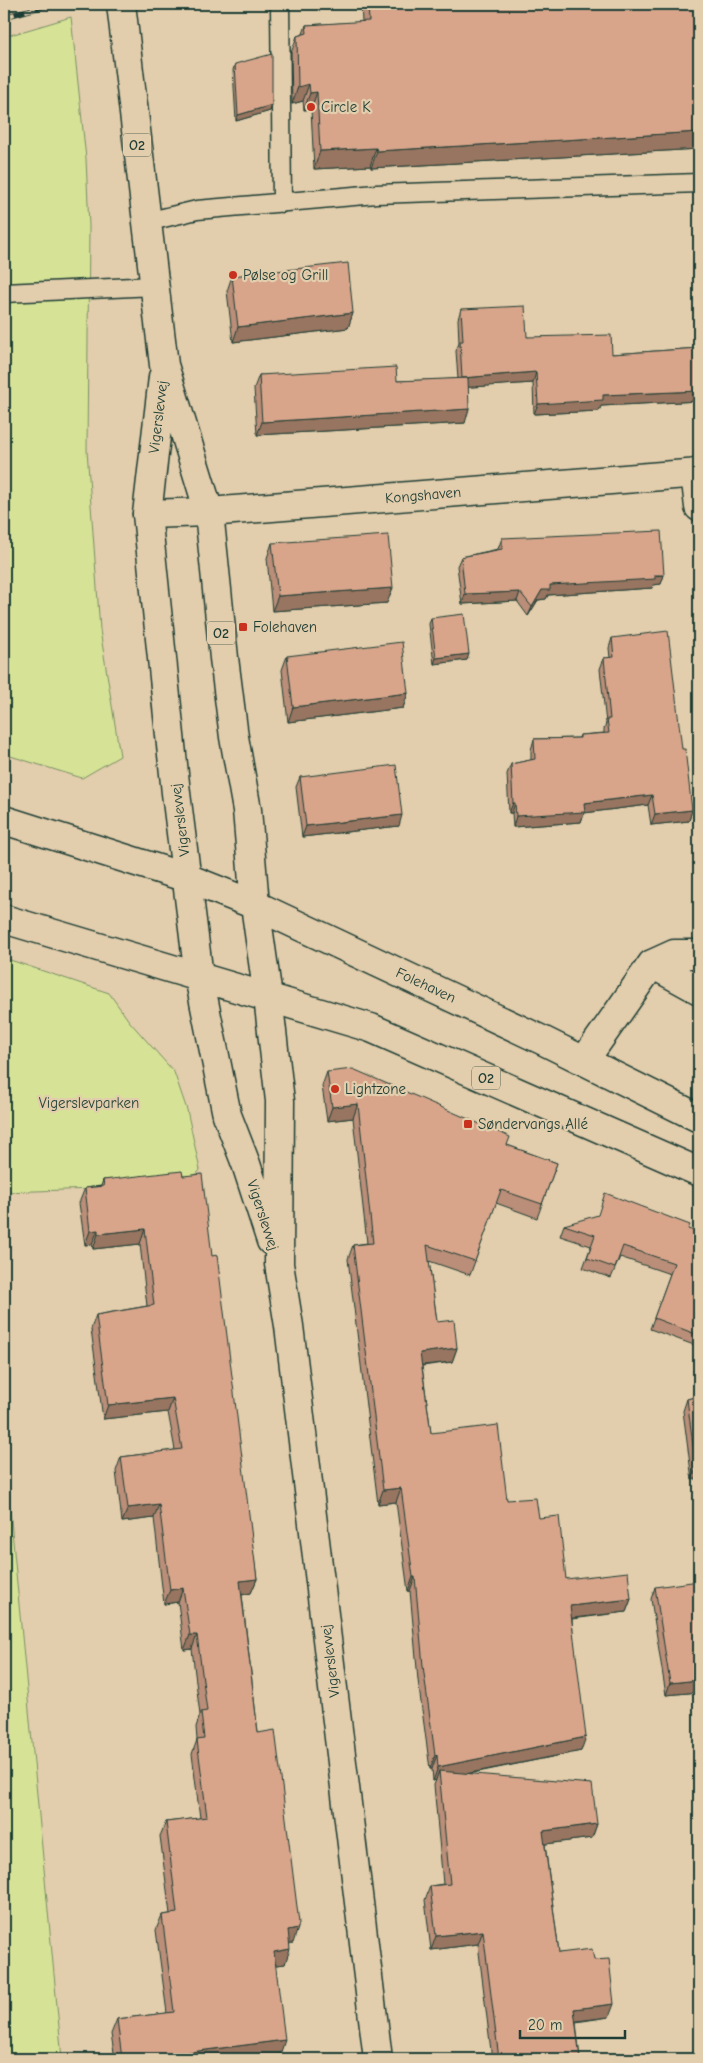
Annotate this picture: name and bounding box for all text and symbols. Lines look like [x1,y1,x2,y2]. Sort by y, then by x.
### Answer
place label: Circle K [321,98,371,116]
marker: Circle K [305,101,317,113]
road number: O2 [123,134,151,156]
place label: Pølse og Grill [243,266,328,284]
marker: Pølse og Grill [227,269,239,281]
street label: Vigerslevvej [145,380,171,454]
street label: Kongshaven [384,483,462,507]
place label: Folehaven [253,618,317,636]
marker: Folehaven [237,621,249,633]
road number: O2 [207,622,235,644]
street label: Vigerslevvej [167,783,193,857]
street label: Folehaven [393,963,459,1007]
road number: O2 [472,1066,500,1090]
place label: Lightzone [345,1080,407,1098]
marker: Lightzone [329,1083,341,1095]
park label: Vigerslevparken [39,1094,139,1112]
place label: Søndervangs Allé [478,1115,588,1133]
marker: Søndervangs Allé [462,1118,474,1130]
street label: Vigerslevvej [243,1177,283,1253]
street label: Vigerslevvej [317,1624,343,1698]
scale bar [520,2008,626,2040]
text: 20 m [528,2016,562,2034]

